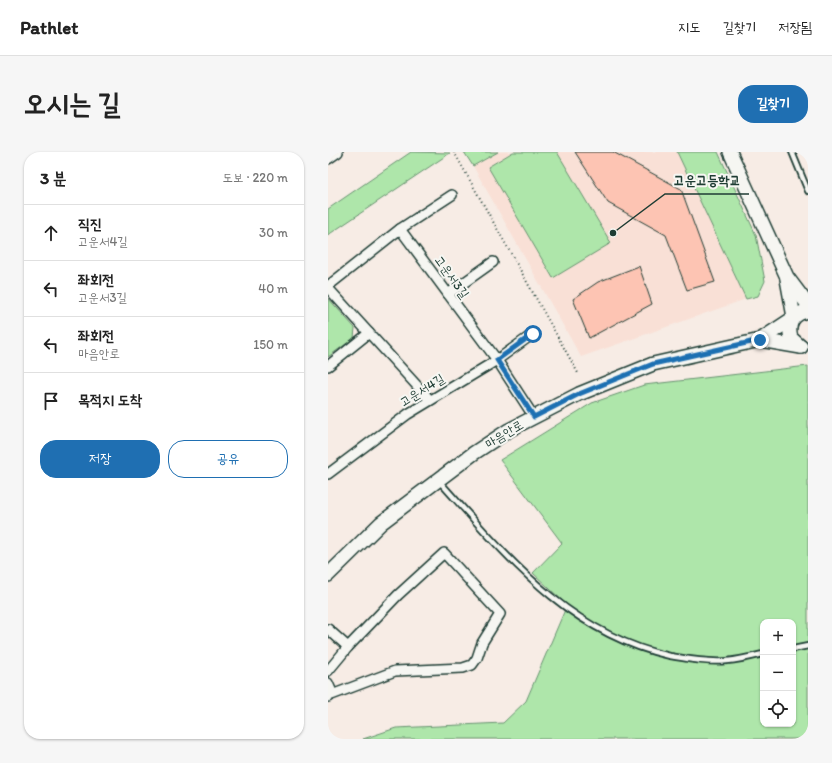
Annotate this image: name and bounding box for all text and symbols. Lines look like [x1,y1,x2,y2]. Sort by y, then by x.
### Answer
text: Pathlet [20,16,78,39]
text: 지도 [678,19,700,36]
text: 길찾기 [722,19,756,36]
text: 저장됨 [778,19,812,36]
button: 길찾기 [738,85,808,123]
text: 오시는 길 [24,86,120,120]
text: 3 분 [40,168,67,188]
callout: 고운고등학교 [665,168,749,194]
text: 도보 · 220 m [223,170,288,185]
text: 고운고등학교 [673,172,741,189]
text: 직진 [78,215,102,233]
icon: ahead [40,222,62,244]
text: 30 m [259,225,288,240]
text: 고운서4길 [78,234,128,249]
street label: 고운서3길 [432,253,472,301]
text: 좌회전 [78,271,114,289]
icon: left [40,278,62,300]
text: 40 m [258,281,288,296]
text: 고운서3길 [78,290,127,305]
route start [524,325,542,343]
text: 좌회전 [78,327,114,345]
route end [751,331,769,349]
icon: left [40,334,62,356]
text: 150 m [253,337,288,352]
text: 마음안로 [78,346,120,361]
street label: 고운서4길 [397,370,447,410]
icon: arrive [40,390,62,412]
text: 목적지 도착 [78,391,142,409]
street label: 마음안로 [482,417,526,451]
button: 저장 [40,440,160,478]
button: 공유 [168,440,288,478]
map controls [760,619,796,727]
button: + [760,619,796,655]
button: − [760,655,796,691]
button: locate [760,691,796,727]

